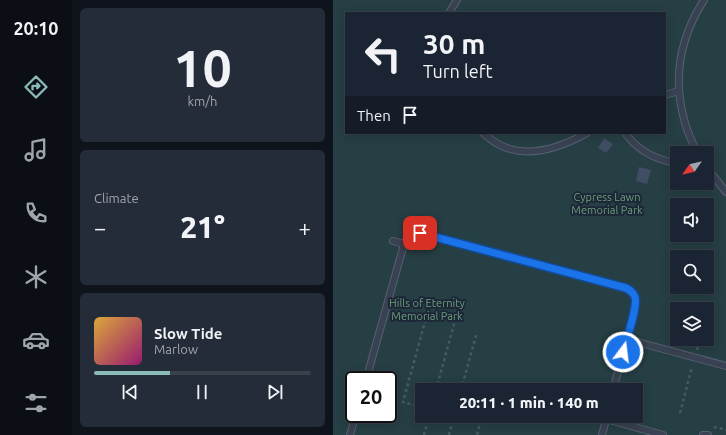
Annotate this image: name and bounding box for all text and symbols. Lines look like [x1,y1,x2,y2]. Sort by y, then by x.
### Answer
text: 20:10 [13,18,59,38]
icon: left [357,28,409,80]
text: 30 m [423,28,485,59]
text: 10 [173,39,232,97]
text: Turn left [423,61,493,81]
icon: directions [22,73,50,101]
text: km/h [187,94,218,108]
icon: arrive [399,104,421,126]
text: Then [357,107,391,124]
icon: music [22,136,50,164]
north arrow [670,146,714,190]
map controls [670,146,714,346]
text: Climate [94,191,139,205]
park label: Cypress Lawn Memorial Park [571,191,643,216]
button: sound [670,198,714,242]
icon: phone [22,199,50,227]
text: 21° [180,210,225,244]
text: − [94,215,106,240]
text: + [299,215,311,240]
pin [403,216,437,250]
icon: arrive [409,222,431,244]
button: search [670,250,714,294]
icon: climate [22,263,50,291]
park label: Hills of Eternity Memorial Park [389,297,466,322]
button: layers [670,302,714,346]
text: Slow Tide [154,325,222,342]
icon: car [22,326,50,354]
position arrow [602,331,644,373]
text: Marlow [154,342,198,356]
speed limit sign: 20 [345,371,397,423]
icon: previous [119,381,141,403]
icon: pause [191,381,213,403]
icon: next [264,381,286,403]
icon: filters [22,389,50,417]
text: 20:11 · 1 min · 140 m [459,394,599,411]

